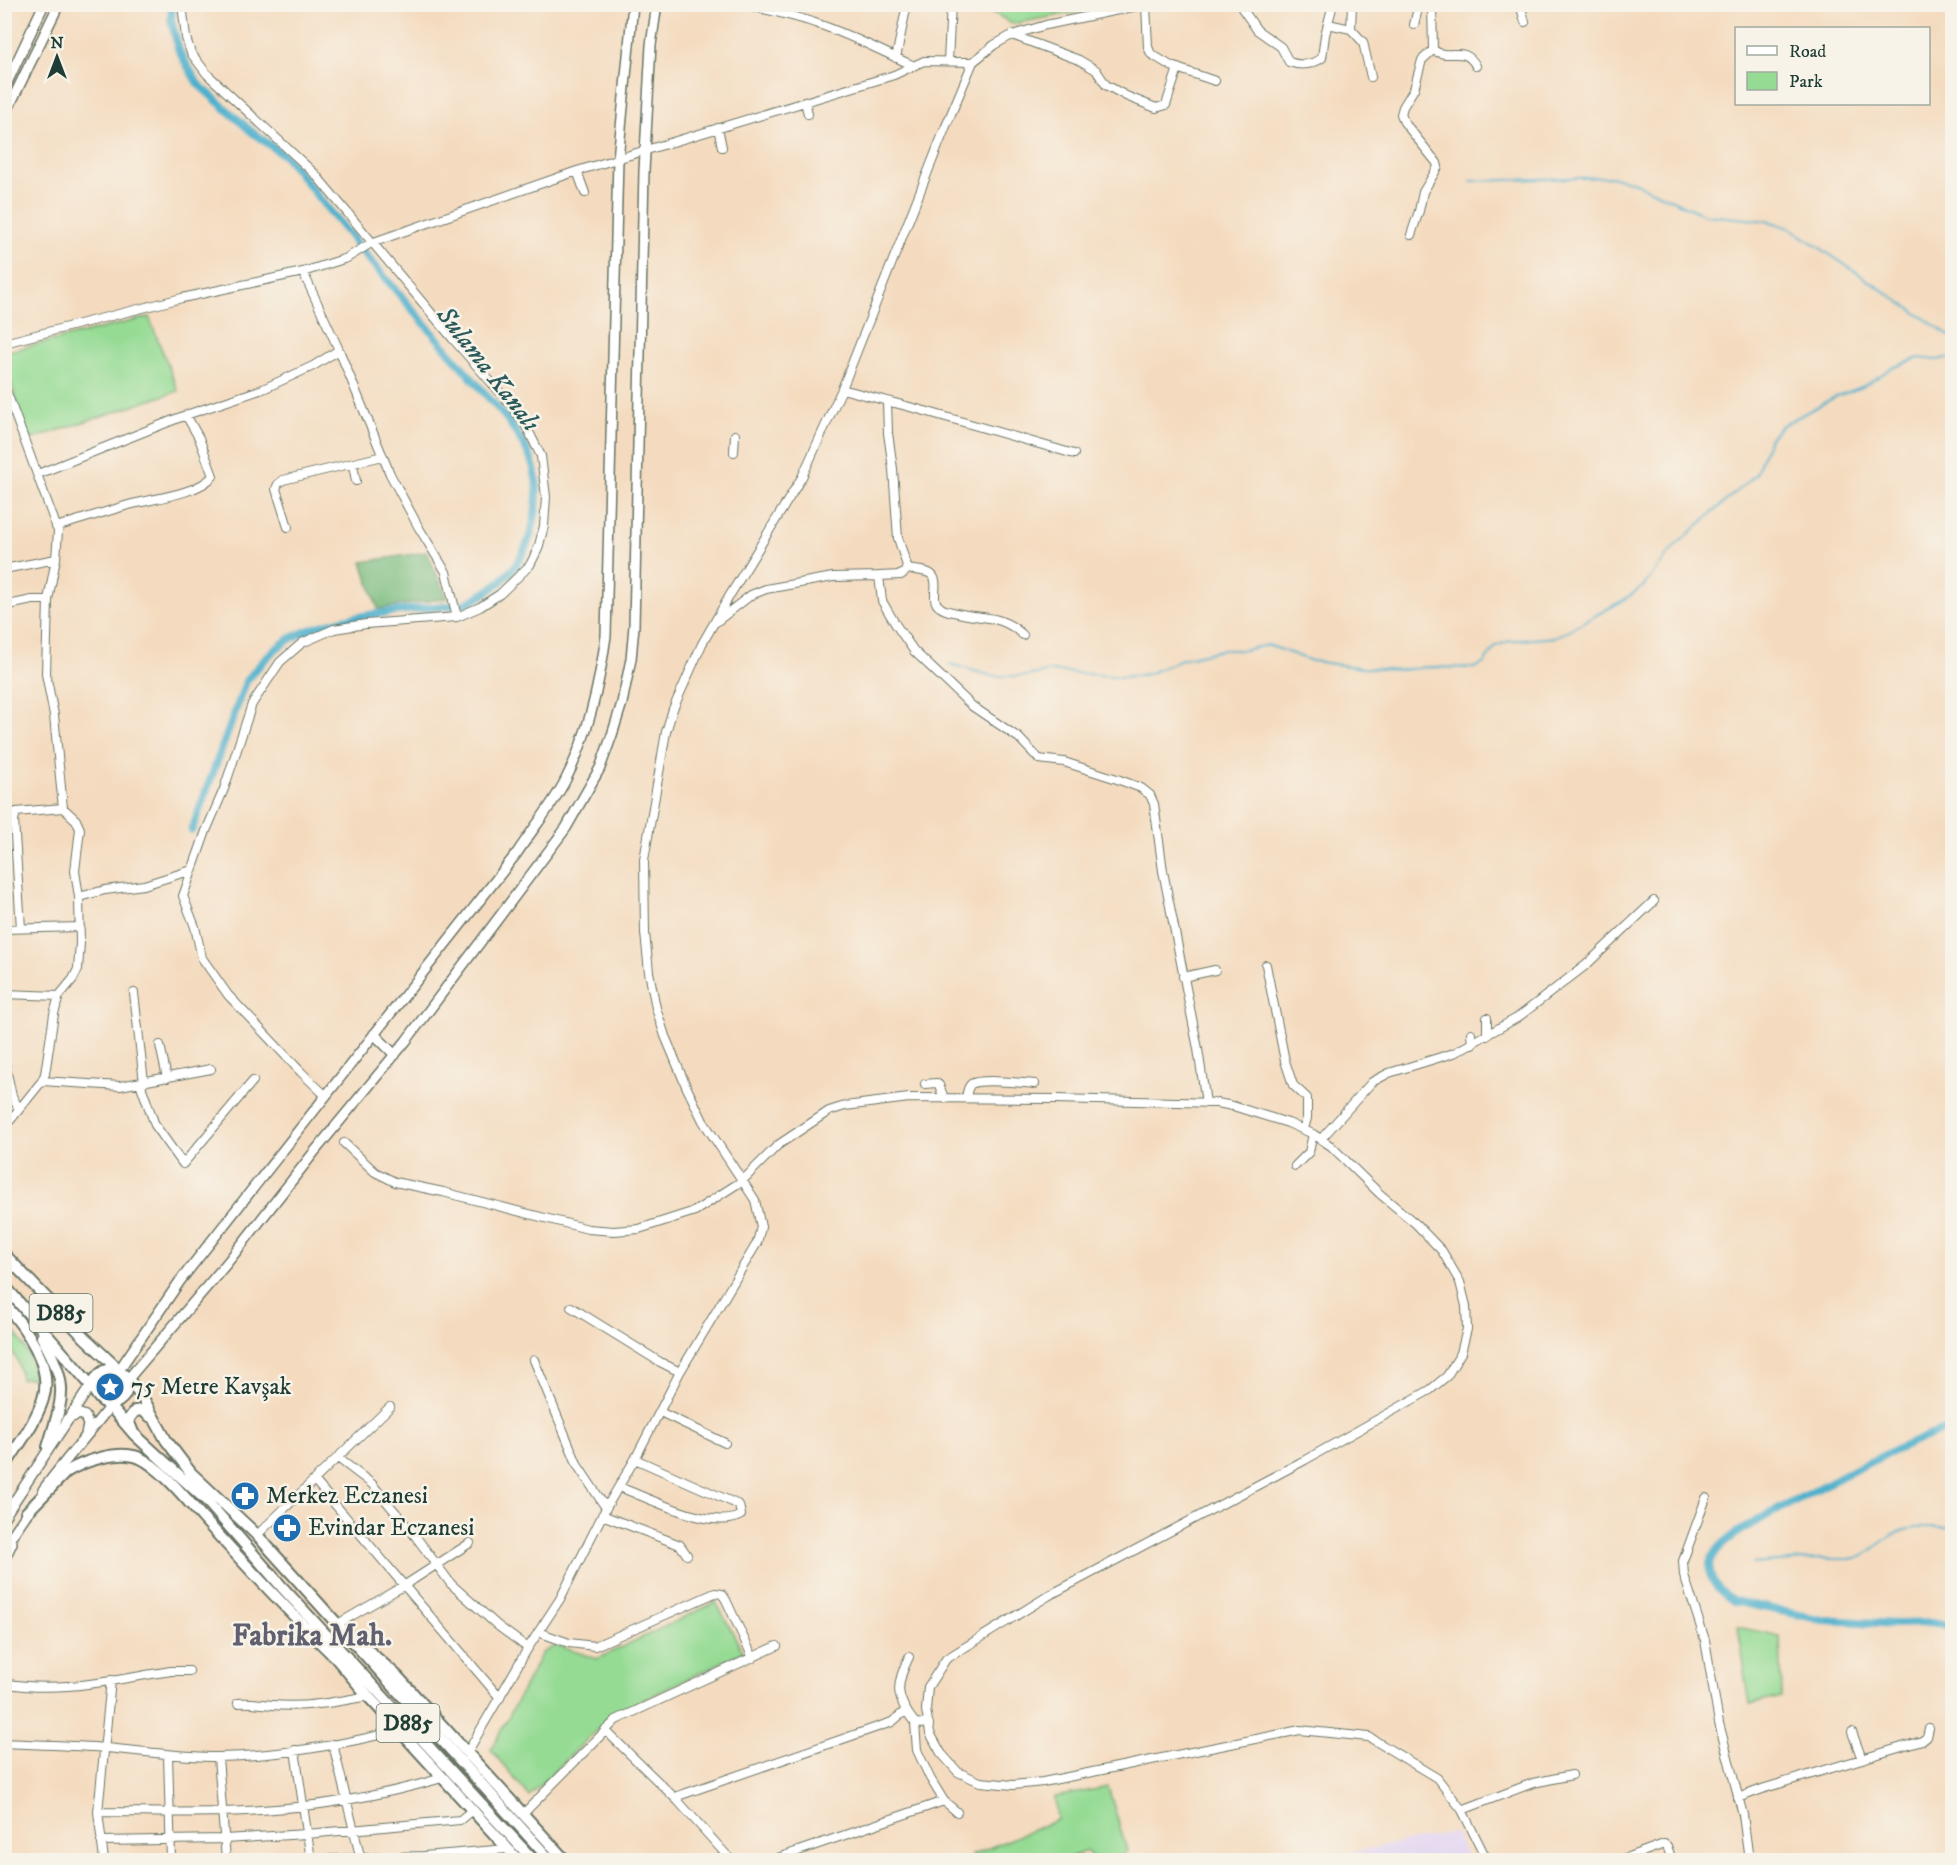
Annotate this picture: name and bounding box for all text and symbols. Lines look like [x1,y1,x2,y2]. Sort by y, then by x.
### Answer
north arrow [27,27,87,87]
legend [1735,27,1930,105]
text: N [50,33,64,53]
text: Road [1789,41,1826,63]
text: Park [1789,71,1823,93]
water label: Sulama Kanalı [428,299,547,438]
road number: D885 [29,1294,92,1332]
place icon: 75 Metre Kavşak [94,1371,126,1403]
place label: 75 Metre Kavşak [131,1372,292,1402]
pharmacy icon: Merkez Eczanesi [229,1480,261,1512]
place label: Merkez Eczanesi [266,1481,428,1511]
pharmacy icon: Evindar Eczanesi [271,1512,303,1544]
place label: Evindar Eczanesi [308,1513,475,1543]
district label: Fabrika Mah. [232,1618,392,1655]
road number: D885 [376,1704,440,1742]

